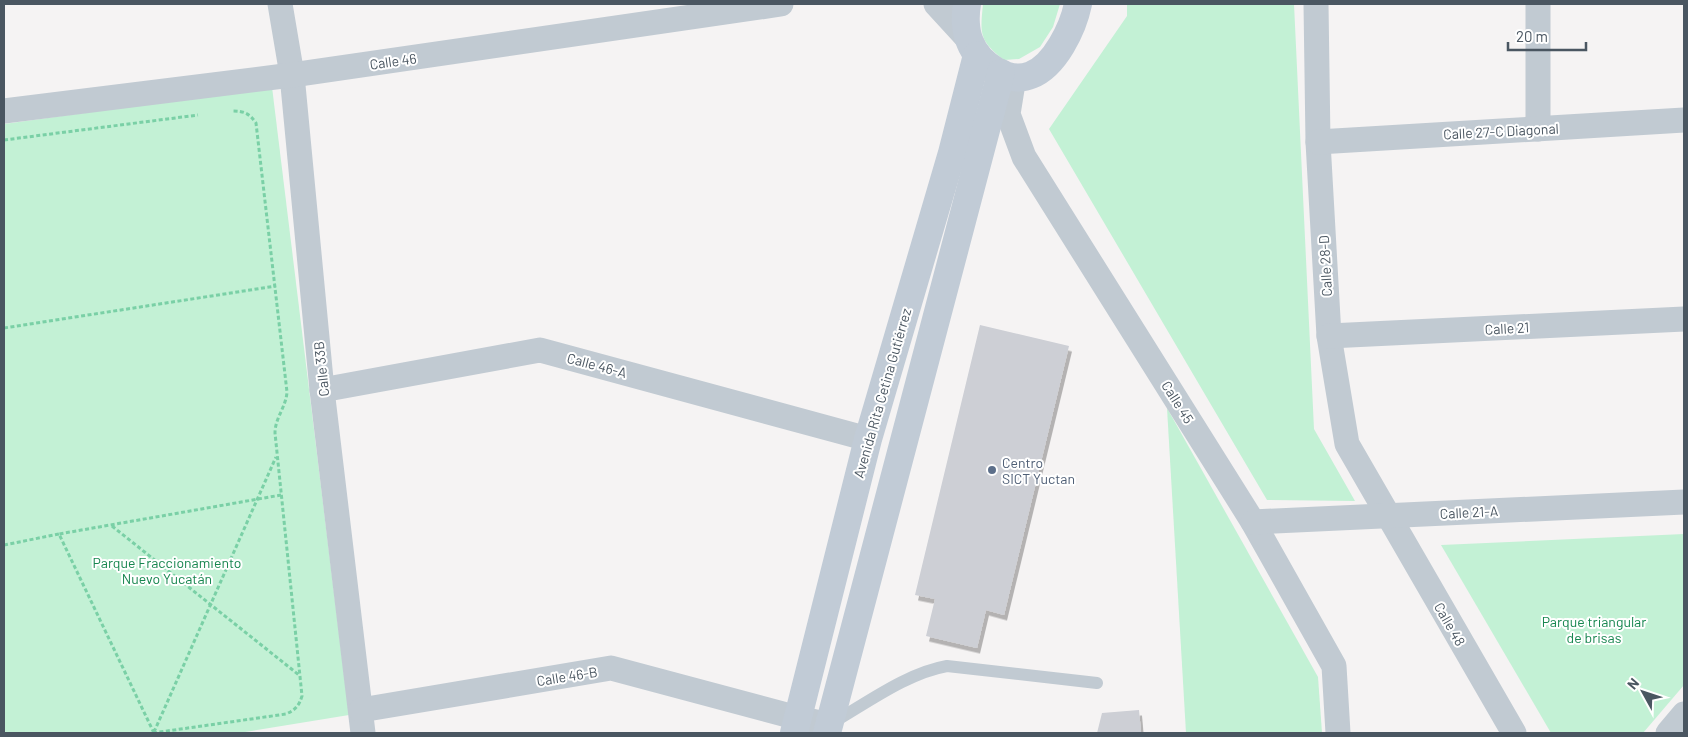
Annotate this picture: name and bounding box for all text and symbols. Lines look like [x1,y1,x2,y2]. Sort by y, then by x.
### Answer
scale bar [1508,20,1586,52]
text: 20 m [1516,27,1548,45]
street label: Calle 46 [368,49,418,73]
street label: Calle 27-C Diagonal [1443,119,1559,143]
street label: Calle 28-D [1315,235,1335,297]
street label: Avenida Rita Cetina Gutiérrez [850,306,914,480]
street label: Calle 21 [1484,318,1530,338]
street label: Calle 33B [310,341,332,397]
street label: Calle 46-A [565,349,629,381]
street label: Calle 45 [1158,377,1198,427]
place label: Centro SICT Yuctan [1002,454,1075,487]
marker: Centro SICT Yuctan [986,464,998,476]
street label: Calle 21-A [1439,502,1499,522]
park label: Parque Fraccionamiento Nuevo Yucatán [93,554,241,587]
street label: Calle 48 [1431,599,1469,649]
park label: Parque triangular de brisas [1542,613,1646,646]
street label: Calle 46-B [535,663,599,689]
north arrow [1618,667,1668,717]
text: N [1623,674,1642,692]

